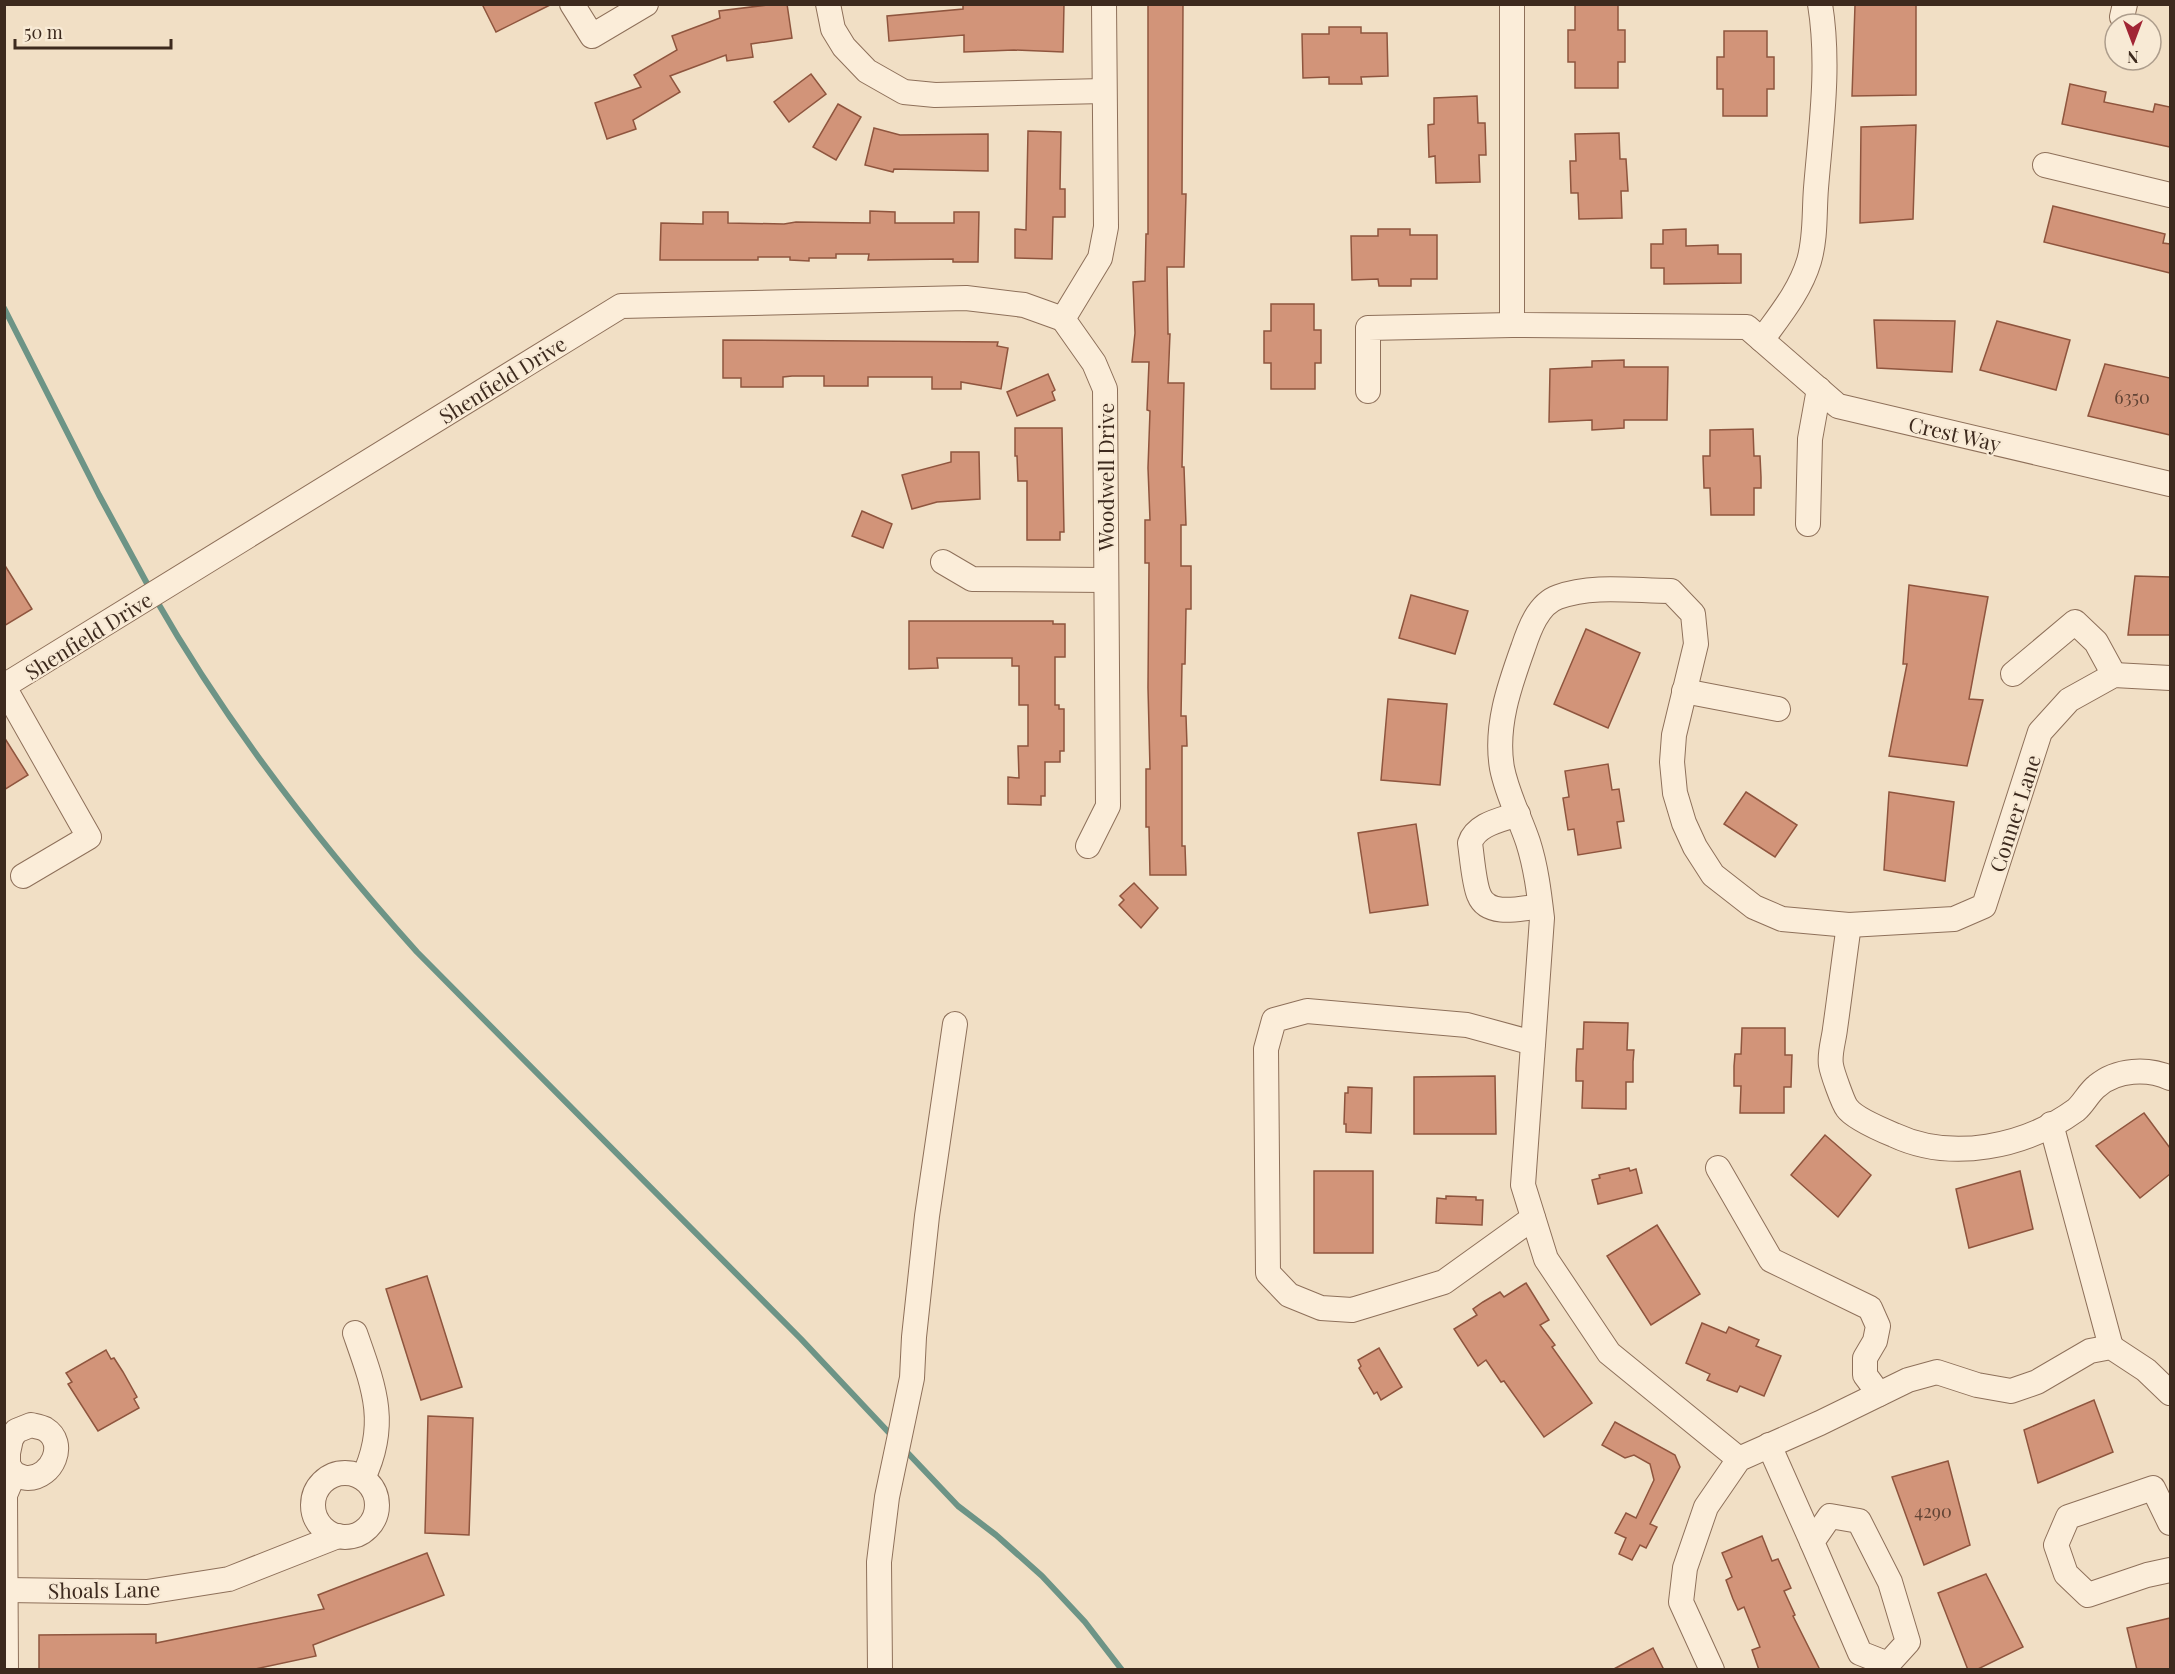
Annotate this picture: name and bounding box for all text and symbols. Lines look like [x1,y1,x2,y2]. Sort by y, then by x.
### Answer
scale bar [15,12,171,50]
north arrow [2103,12,2163,72]
text: 50 m [24,20,63,44]
text: N [2127,47,2139,68]
street label: Shenfield Drive [433,329,571,429]
house number: 6350 [2114,385,2150,409]
street label: Woodwell Drive [1091,403,1119,552]
street label: Crest Way [1906,409,2004,457]
street label: Shenfield Drive [19,585,157,685]
street label: Conner Lane [1982,751,2046,875]
house number: 4290 [1914,1499,1952,1523]
street label: Shoals Lane [48,1574,160,1604]

